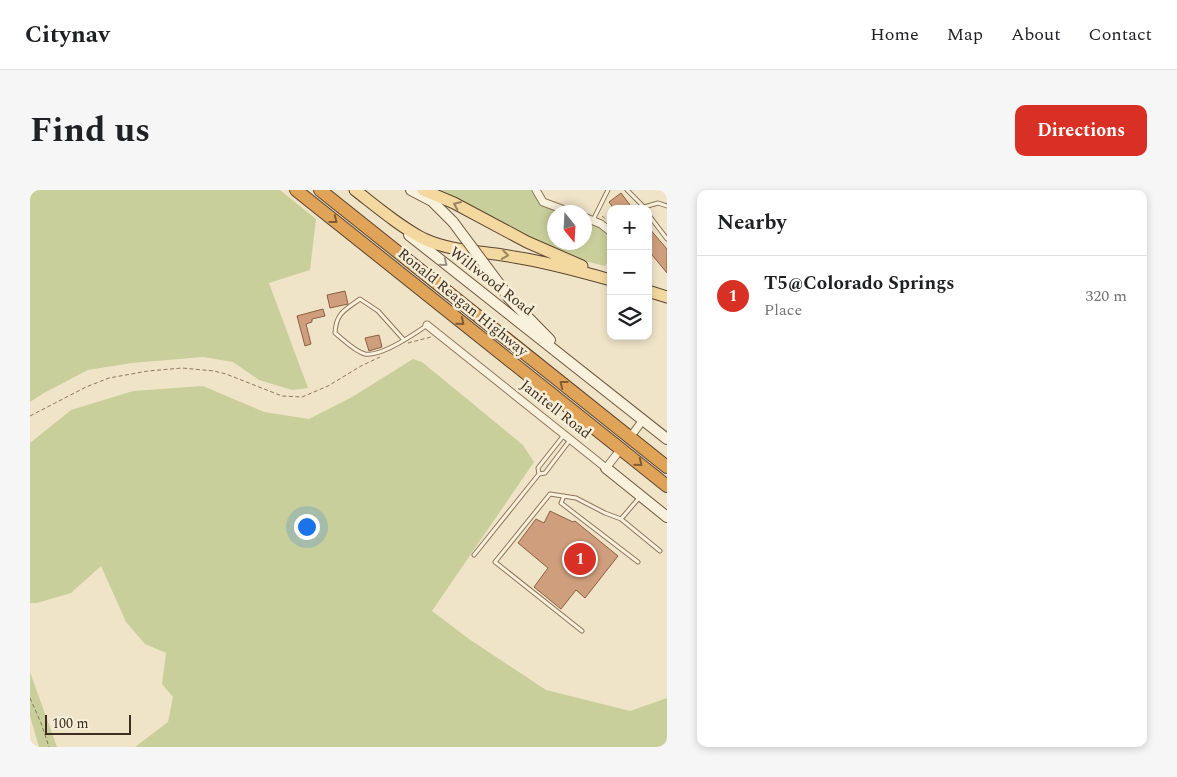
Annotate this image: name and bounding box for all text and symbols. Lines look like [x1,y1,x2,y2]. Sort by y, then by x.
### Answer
text: Citynav [25,17,110,53]
text: Home [870,21,919,48]
text: Map [947,21,983,48]
text: About [1011,21,1061,48]
text: Contact [1089,21,1152,48]
text: Find us [30,104,150,157]
button: Directions [1015,105,1147,156]
one-way arrow [453,200,462,211]
north arrow [547,205,592,250]
map controls [607,205,652,340]
button: + [607,205,652,250]
text: Nearby [717,207,787,239]
one-way arrow [329,215,338,224]
street label: Willwood Road [445,241,539,322]
street label: Ronald Reagan Highway [392,242,534,363]
one-way arrow [501,249,509,260]
button: − [607,250,652,295]
one-way arrow [438,257,447,265]
text: T5@Colorado Springs [764,269,955,298]
text: 1 [729,284,737,308]
text: 320 m [1085,284,1127,308]
button: layers [607,295,652,340]
text: Place [764,298,802,322]
one-way arrow [456,316,465,325]
street label: Janitell Road [515,374,596,445]
one-way arrow [560,380,569,389]
one-way arrow [633,457,642,465]
your location [294,514,320,540]
pin: 1 [564,540,596,578]
scale bar [45,712,131,735]
text: 100 m [52,713,89,734]

